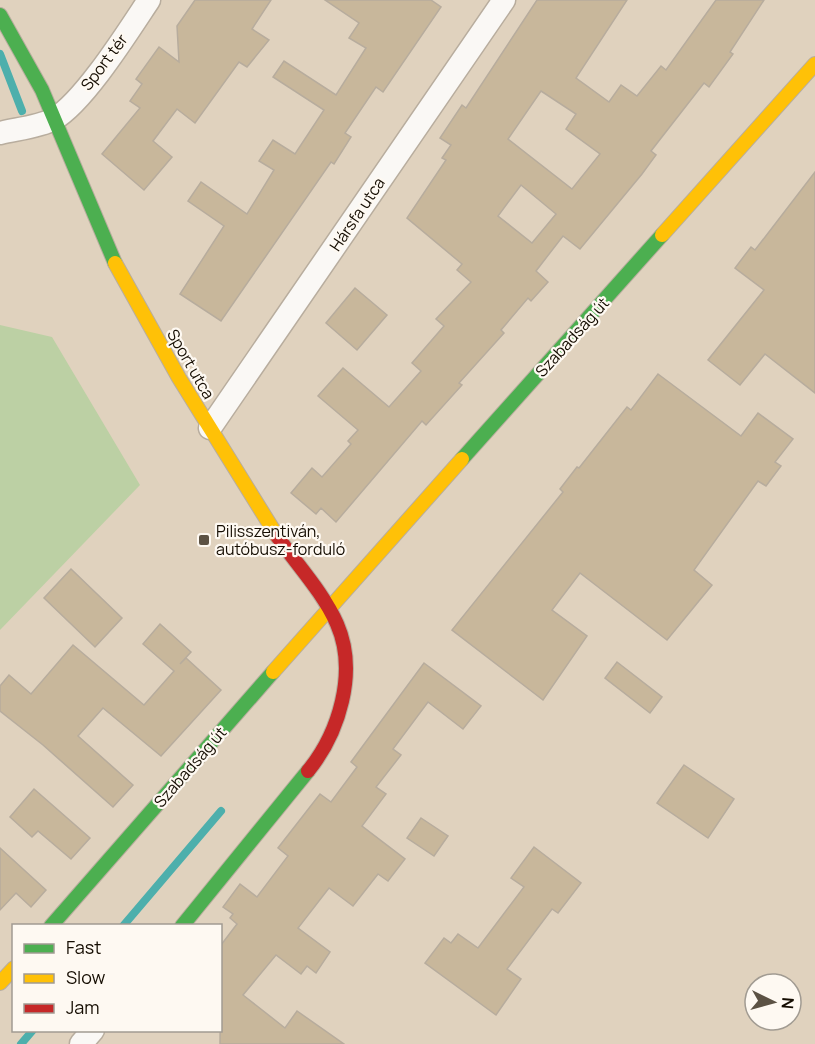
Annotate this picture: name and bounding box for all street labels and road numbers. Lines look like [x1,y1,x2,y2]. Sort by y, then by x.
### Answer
street label: Sport tér [75,29,133,95]
street label: Hársfa utca [324,173,390,255]
street label: Szabadság út [530,292,614,382]
street label: Sport utca [162,325,220,403]
street label: Szabadság út [149,722,231,812]

